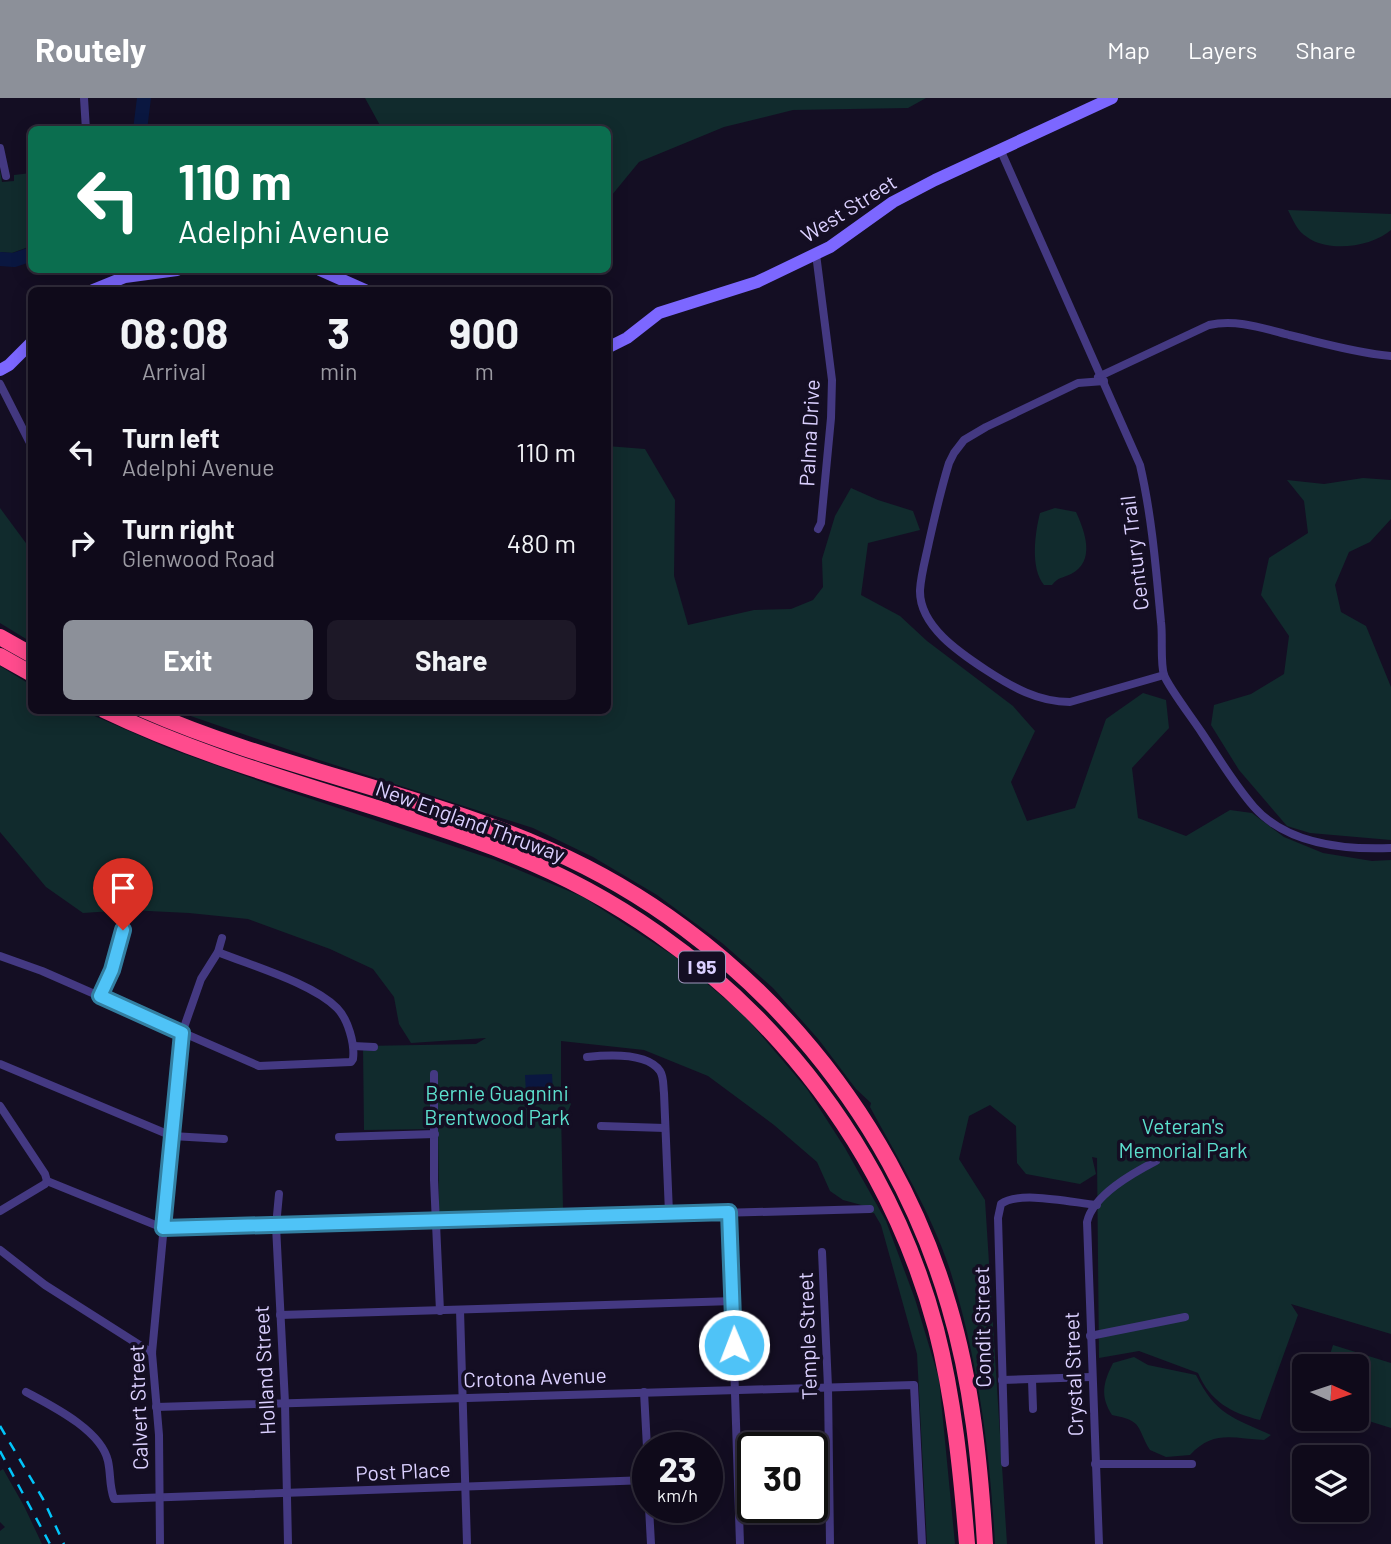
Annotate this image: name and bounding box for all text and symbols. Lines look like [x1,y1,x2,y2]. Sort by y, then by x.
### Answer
text: Routely [35,29,146,69]
text: Map [1107,35,1150,64]
text: Layers [1188,35,1257,64]
text: Share [1295,35,1356,64]
text: 110 m [178,151,292,210]
icon: left [63,154,154,245]
street label: West Street [796,169,900,247]
text: Adelphi Avenue [178,211,390,249]
text: 08:08 [120,307,228,357]
text: 3 [327,307,350,357]
text: 900 [449,307,519,357]
text: Arrival [142,357,206,385]
text: min [320,357,357,385]
text: m [475,357,494,385]
street label: Palma Drive [793,379,824,487]
text: Turn left [122,422,220,453]
icon: left [63,433,101,471]
text: 110 m [516,436,576,467]
text: Adelphi Avenue [122,453,274,481]
street label: Century Trail [1114,494,1153,612]
text: Turn right [122,513,235,544]
icon: right [63,524,101,562]
text: 480 m [507,527,576,558]
text: Glenwood Road [122,544,275,572]
button: Exit [63,620,313,700]
button: Share [327,620,576,700]
street label: New England Thruway [373,775,569,867]
pin [93,858,153,930]
icon: arrive [104,869,142,907]
road number: I 95 [679,952,725,982]
park label: Bernie Guagnini Brentwood Park [424,1080,570,1129]
park label: Veteran's Memorial Park [1119,1113,1247,1162]
street label: Condit Street [968,1266,995,1388]
street label: Temple Street [792,1272,821,1401]
street label: Holland Street [248,1305,279,1436]
position arrow [697,1308,771,1382]
street label: Crystal Street [1058,1311,1087,1437]
street label: Calvert Street [123,1344,152,1470]
north arrow [1292,1354,1368,1432]
map controls [1292,1354,1369,1522]
street label: Crotona Avenue [463,1362,607,1391]
speed limit sign: 30 [737,1432,828,1523]
button: layers [1292,1445,1369,1522]
text: 23 [658,1447,697,1489]
street label: Post Place [355,1456,451,1485]
text: km/h [657,1484,698,1506]

